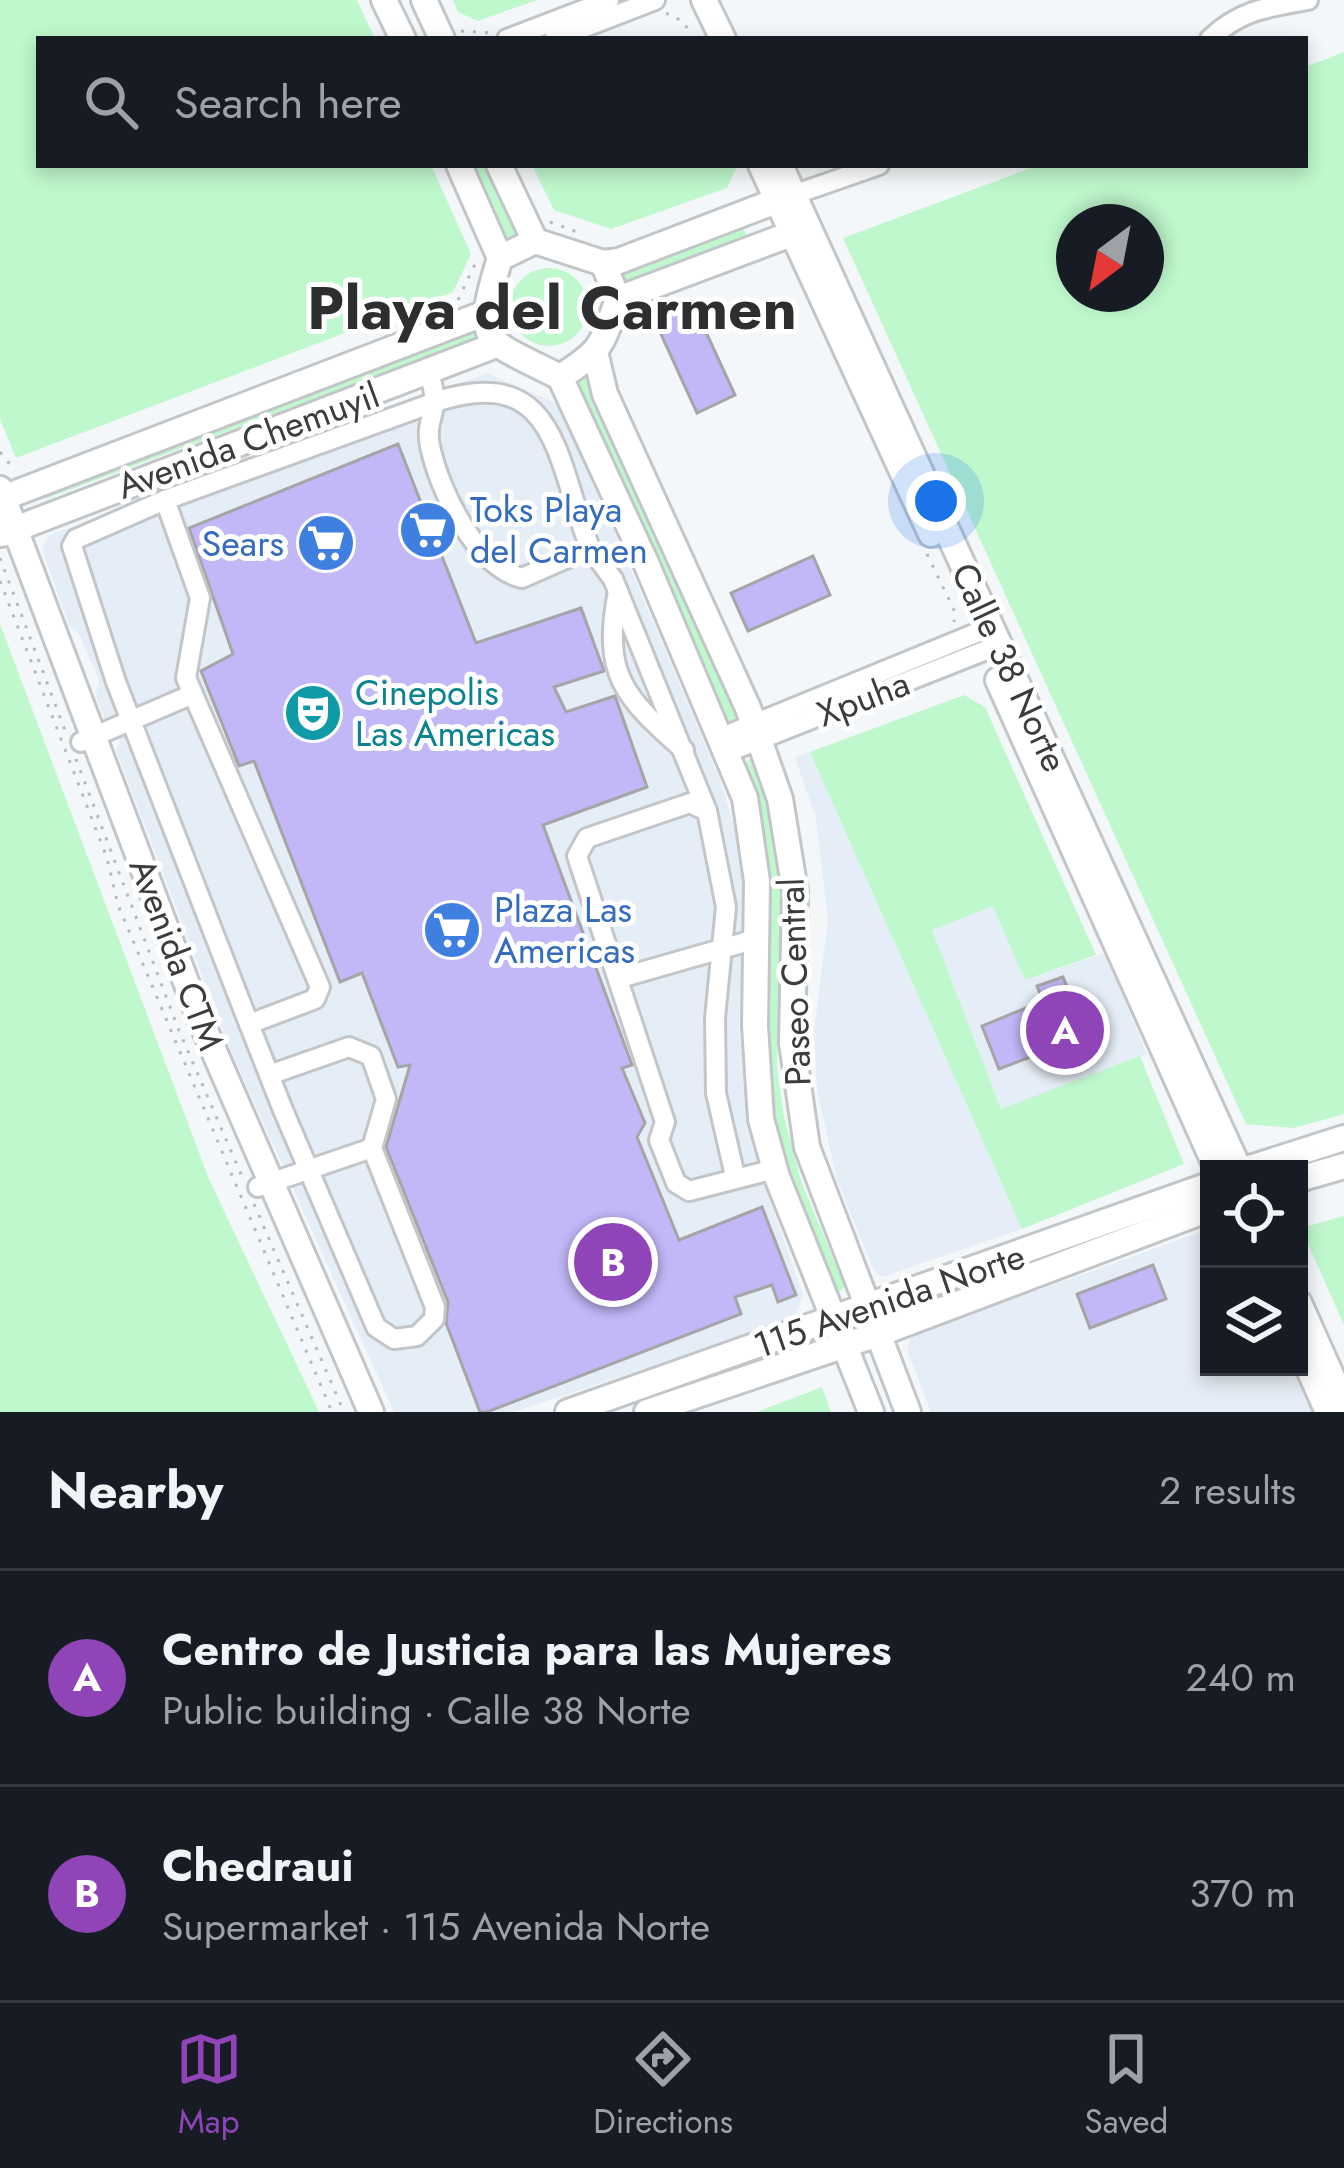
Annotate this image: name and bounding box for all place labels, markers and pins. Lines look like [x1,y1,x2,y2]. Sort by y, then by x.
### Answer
place label: Toks Playa del Carmen [470,483,648,576]
supermarket icon: Toks Playa del Carmen [397,499,459,561]
supermarket icon: Sears [295,512,357,574]
place label: Sears [202,517,284,569]
place label: Cinepolis Las Americas [355,666,555,759]
theatre icon: Cinepolis Las Americas [282,682,344,744]
place label: Plaza Las Americas [494,883,635,976]
supermarket icon: Plaza Las Americas [421,899,483,961]
pin: A [1026,985,1104,1075]
pin: B [574,1217,652,1307]

